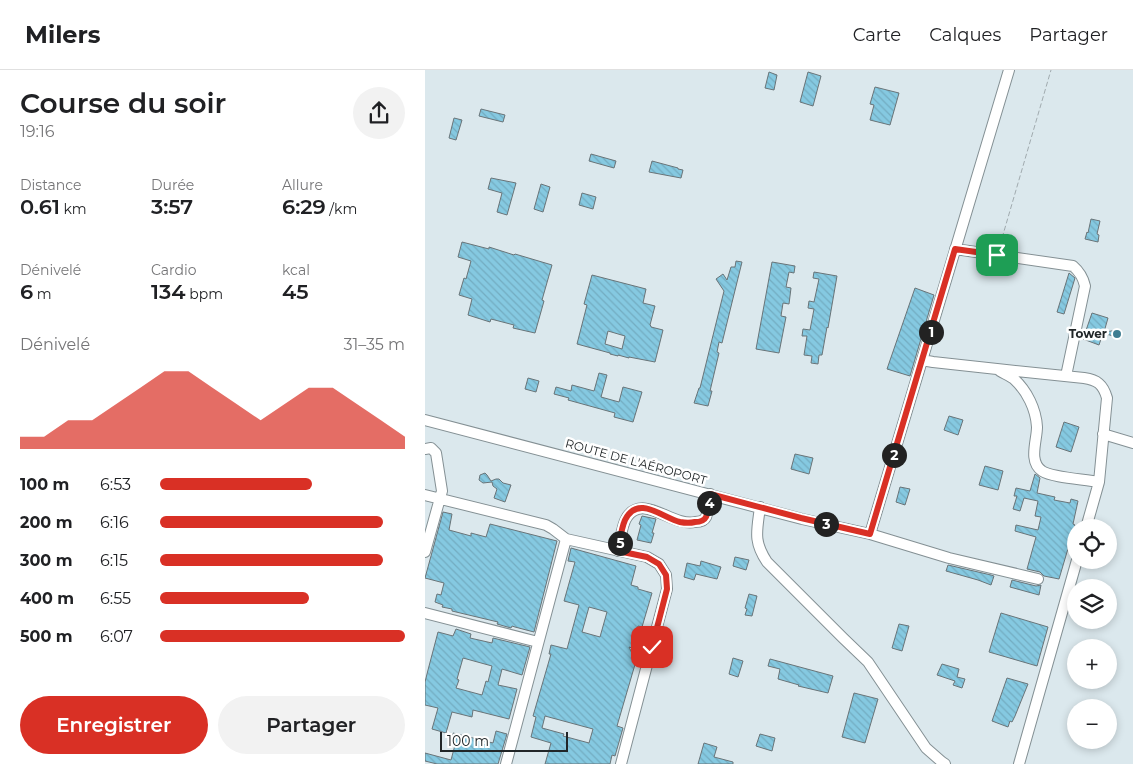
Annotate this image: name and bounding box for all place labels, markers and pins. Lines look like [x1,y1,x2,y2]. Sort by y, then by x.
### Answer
pin [976,234,1018,276]
pin: 1 [919,320,943,344]
place label: Tower [1069,326,1107,341]
marker: Tower [1111,328,1123,340]
pin: 2 [881,442,907,468]
pin: 4 [697,490,721,516]
pin: 3 [813,512,839,536]
pin: 5 [607,530,633,556]
pin [631,626,673,668]

